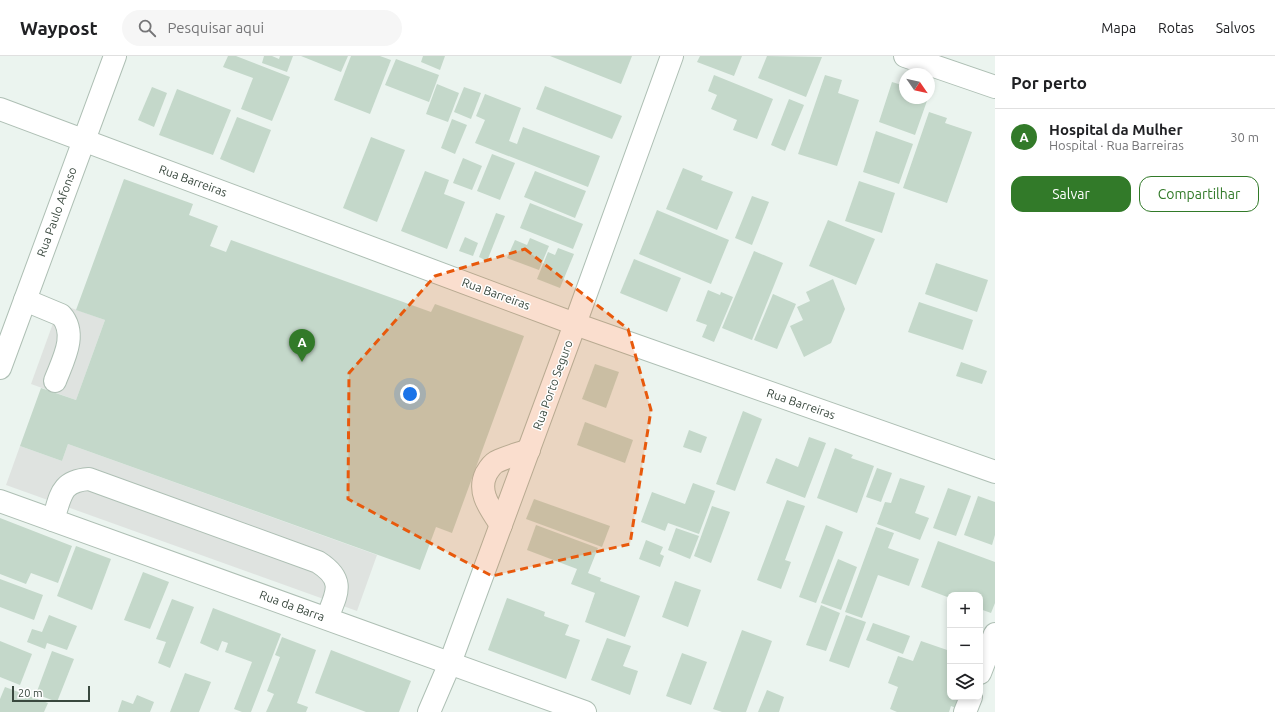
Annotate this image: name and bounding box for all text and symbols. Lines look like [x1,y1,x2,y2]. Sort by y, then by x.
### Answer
search box [122,10,402,46]
text: Waypost [20,17,98,39]
icon: search [136,17,158,39]
text: Pesquisar aqui [168,19,264,36]
text: Mapa [1101,20,1136,36]
text: Rotas [1158,20,1194,36]
text: Salvos [1216,20,1255,36]
north arrow [899,68,935,104]
text: Por perto [1011,73,1087,92]
text: Hospital da Mulher [1049,121,1183,138]
text: A [1019,130,1029,144]
text: 30 m [1230,130,1259,144]
text: Hospital · Rua Barreiras [1049,138,1184,152]
street label: Rua Barreiras [157,162,229,199]
street label: Rua Paulo Afonso [34,165,79,259]
button: Salvar [1011,176,1131,212]
button: Compartilhar [1139,176,1259,212]
street label: Rua Barreiras [460,275,532,312]
pin: A [289,329,315,362]
street label: Rua Porto Seguro [530,338,575,431]
your location [400,384,420,404]
street label: Rua Barreiras [765,386,837,421]
street label: Rua da Barra [258,588,326,623]
map controls [947,592,983,700]
button: + [947,592,983,628]
button: − [947,628,983,664]
button: layers [947,664,983,700]
scale bar [12,684,90,703]
text: 20 m [18,687,42,699]

